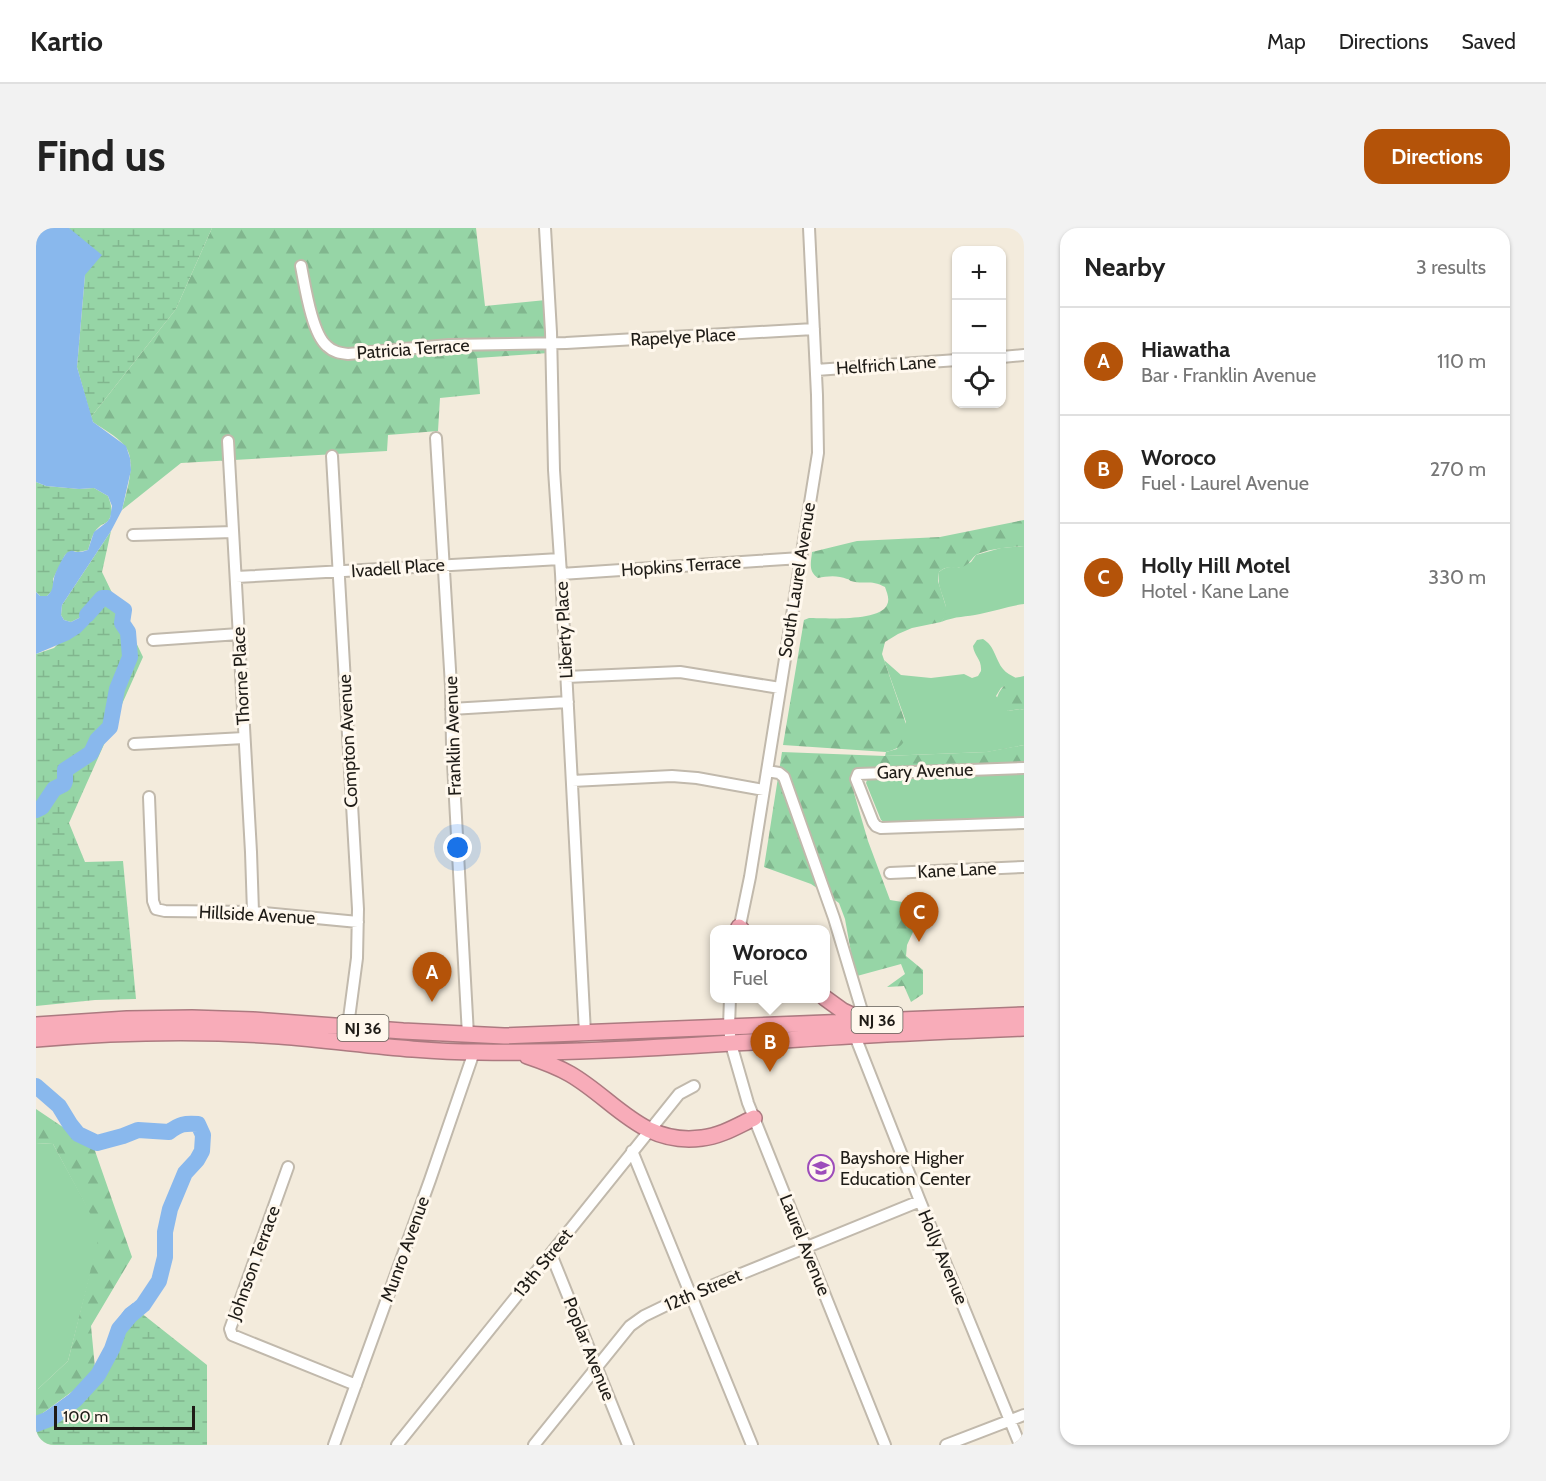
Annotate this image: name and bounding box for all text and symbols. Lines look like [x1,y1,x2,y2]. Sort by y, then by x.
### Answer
text: Kartio [30,24,103,58]
text: Map [1267,29,1306,54]
text: Directions [1339,29,1428,54]
text: Saved [1461,29,1516,54]
button: Directions [1364,129,1510,184]
text: Find us [36,130,165,182]
map controls [952,246,1006,408]
button: + [952,246,1006,300]
text: Nearby [1084,251,1165,283]
text: 3 results [1416,255,1486,279]
button: − [952,300,1006,354]
street label: Rapelye Place [630,323,736,351]
street label: Patricia Terrace [356,334,470,364]
text: Hiawatha [1141,336,1230,363]
text: A [1097,349,1110,373]
text: 110 m [1437,349,1486,373]
street label: Helfrich Lane [835,351,937,379]
button: locate [952,354,1006,408]
text: Bar · Franklin Avenue [1141,363,1316,387]
text: Woroco [1141,444,1216,471]
text: B [1097,457,1110,481]
text: 270 m [1430,457,1486,481]
text: Fuel · Laurel Avenue [1141,471,1309,495]
street label: South Laurel Avenue [774,501,820,659]
street label: Hopkins Terrace [620,551,742,581]
text: Holly Hill Motel [1141,552,1290,579]
street label: Ivadell Place [350,554,446,582]
text: C [1097,565,1110,589]
text: 330 m [1428,565,1486,589]
text: Hotel · Kane Lane [1141,579,1289,603]
street label: Liberty Place [550,581,578,679]
street label: Thorne Place [227,626,255,726]
street label: Compton Avenue [334,674,362,808]
street label: Franklin Avenue [440,676,466,796]
street label: Gary Avenue [876,758,974,784]
your location [443,833,472,862]
street label: Kane Lane [917,857,997,883]
pin: C [900,892,938,942]
street label: Hillside Avenue [198,901,316,929]
popup [710,925,830,1003]
text: Woroco [733,939,807,966]
pin: A [412,952,452,1002]
text: Fuel [733,966,768,990]
road number: NJ 36 [852,1007,902,1033]
road number: NJ 36 [338,1015,388,1041]
pin: B [750,1022,790,1072]
place label: Bayshore Higher Education Center [840,1147,971,1190]
school or university icon: Bayshore Higher Education Center [806,1153,836,1183]
street label: Laurel Avenue [775,1191,835,1299]
street label: Munro Avenue [376,1193,434,1305]
street label: Johnson Terrace [223,1203,285,1324]
street label: Holly Avenue [913,1206,973,1308]
street label: 13th Street [509,1224,577,1302]
street label: 12th Street [661,1264,745,1316]
street label: Poplar Avenue [558,1294,620,1404]
scale bar [54,1403,195,1430]
text: 100 m [63,1407,108,1426]

